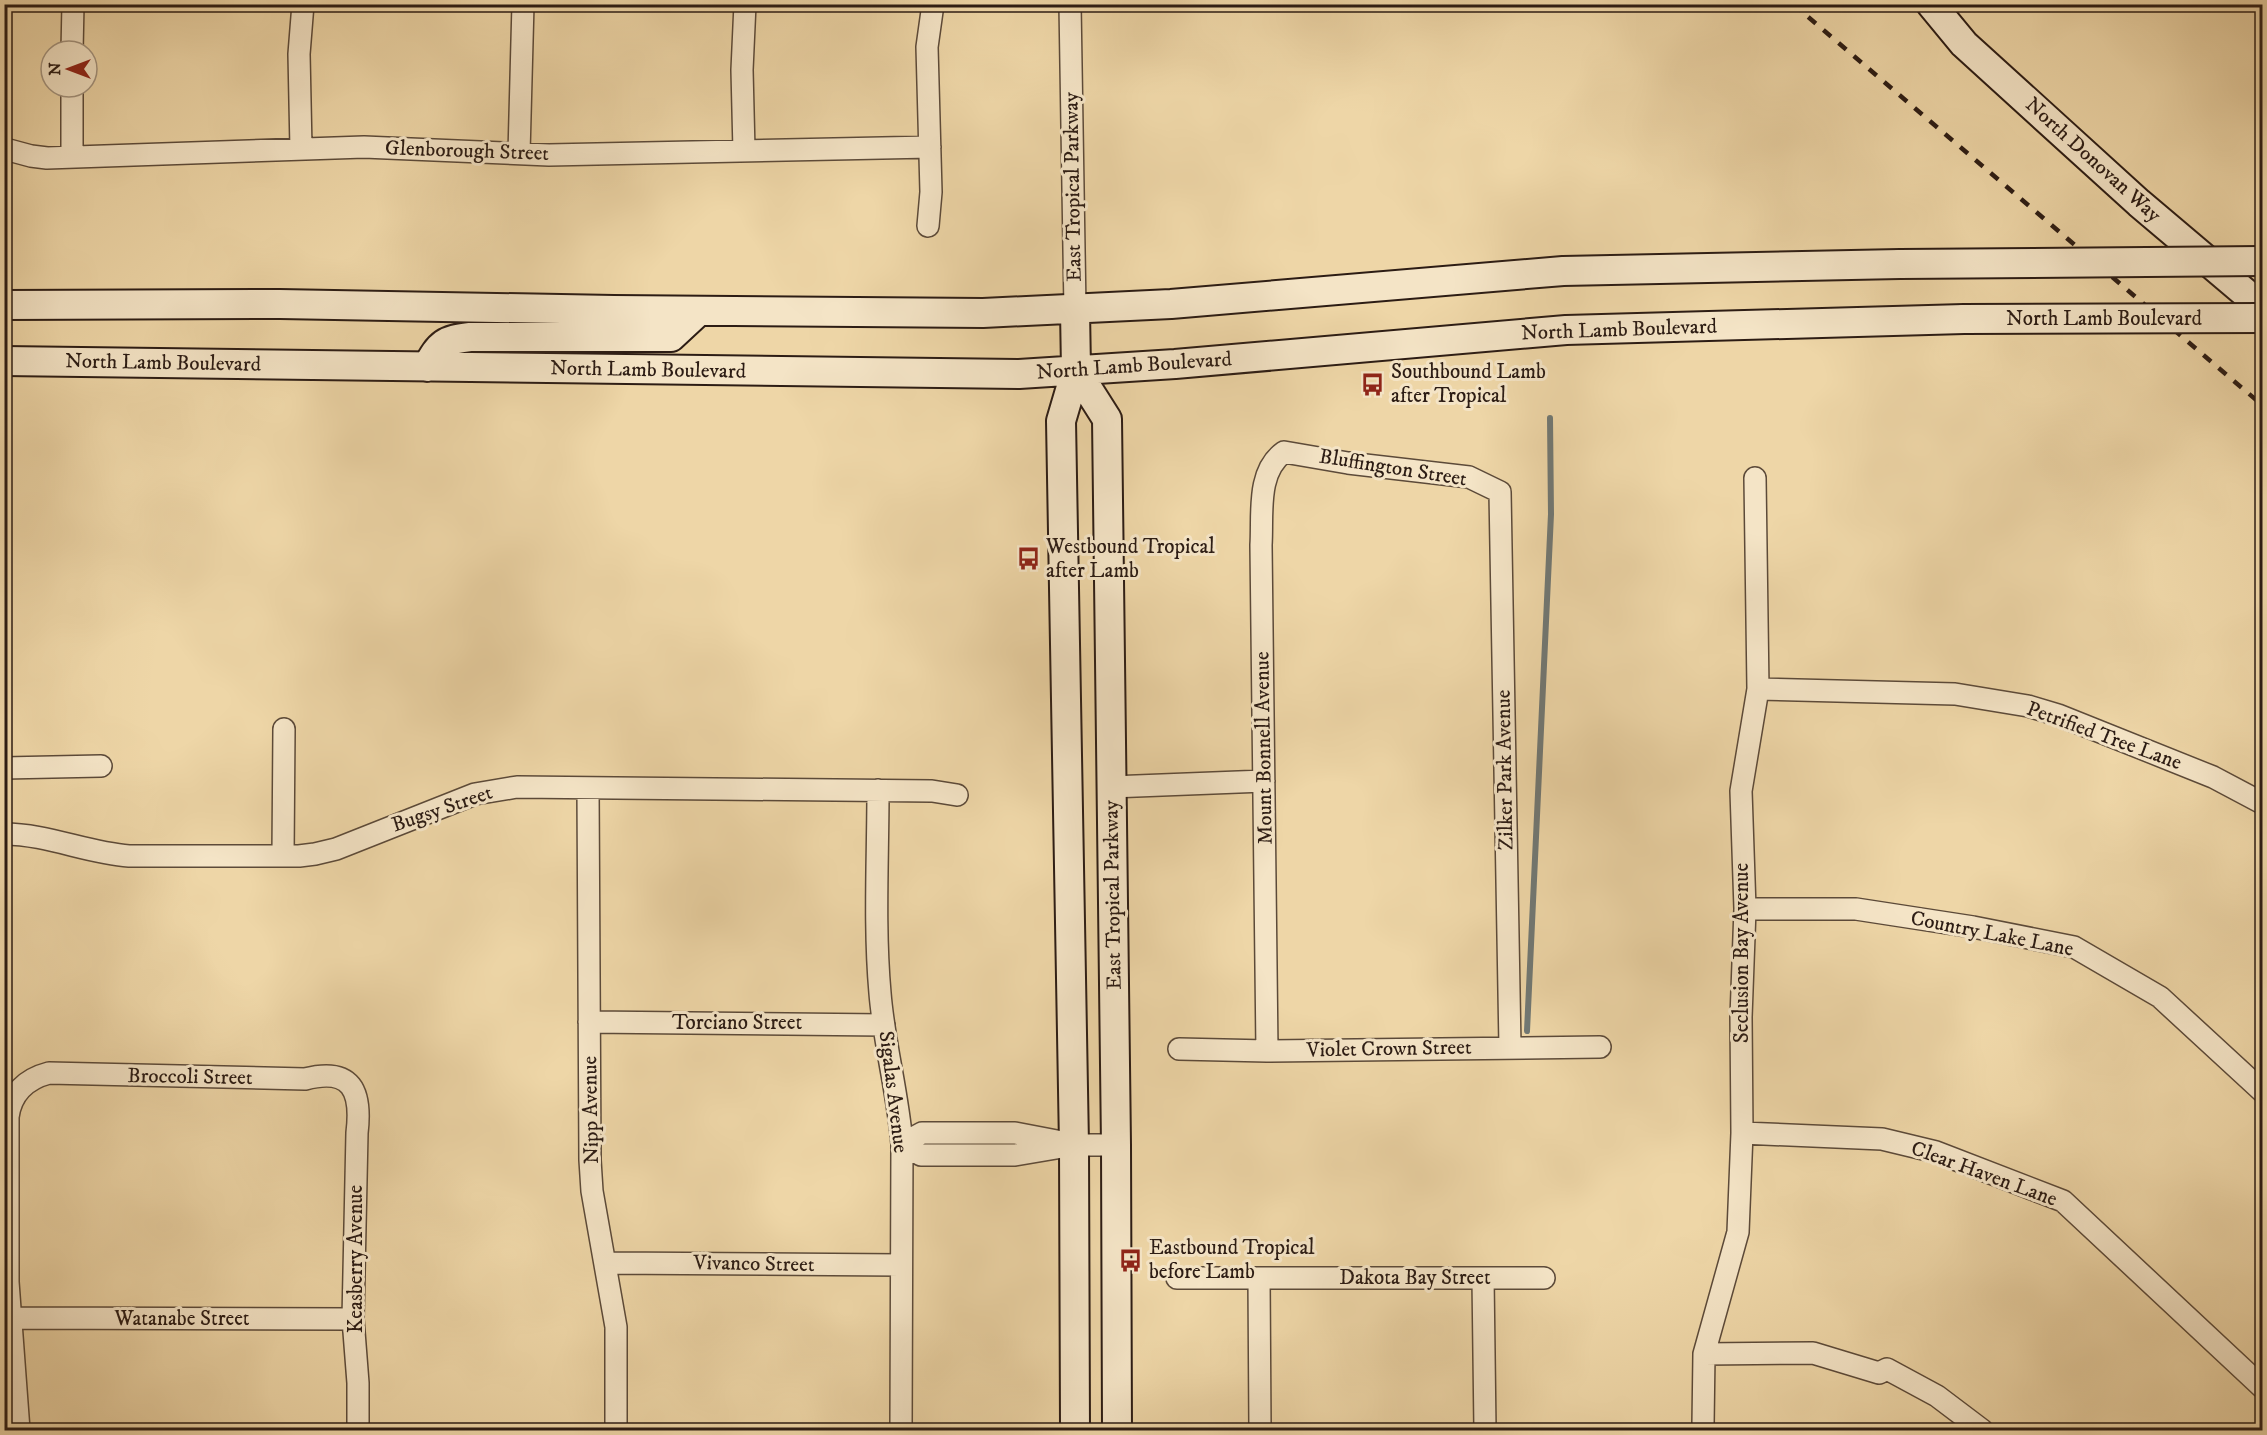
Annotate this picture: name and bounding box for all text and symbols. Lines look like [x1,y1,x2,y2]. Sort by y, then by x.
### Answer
north arrow [39,39,99,99]
text: N [45,62,65,76]
street label: East Tropical Parkway [1058,91,1088,282]
street label: North Donovan Way [2020,92,2167,229]
street label: Glenborough Street [385,135,550,167]
street label: North Lamb Boulevard [2006,306,2203,332]
street label: North Lamb Boulevard [1521,314,1718,346]
street label: North Lamb Boulevard [1035,346,1233,386]
street label: North Lamb Boulevard [65,348,262,378]
street label: North Lamb Boulevard [550,355,747,385]
place label: Southbound Lamb after Tropical [1391,359,1546,409]
bus stop icon: Southbound Lamb after Tropical [1360,371,1386,397]
street label: Bluffington Street [1317,443,1469,493]
place label: Westbound Tropical after Lamb [1045,534,1215,584]
bus stop icon: Westbound Tropical after Lamb [1015,546,1041,572]
street label: Mount Bonnell Avenue [1249,651,1279,845]
street label: Zilker Park Avenue [1491,689,1519,851]
street label: Petrified Tree Lane [2023,696,2185,776]
street label: Bugsy Street [388,780,496,838]
street label: East Tropical Parkway [1098,799,1128,990]
street label: Seclusion Bay Avenue [1729,863,1755,1043]
street label: Country Lake Lane [1908,905,2076,963]
street label: Torciano Street [672,1010,802,1036]
street label: Sigalas Avenue [873,1029,913,1155]
street label: Violet Crown Street [1305,1035,1472,1063]
street label: Nipp Avenue [577,1055,605,1164]
street label: Broccoli Street [127,1063,253,1091]
street label: Clear Haven Lane [1907,1136,2061,1213]
street label: Keasberry Avenue [343,1185,369,1333]
place label: Eastbound Tropical before Lamb [1149,1235,1315,1285]
bus stop icon: Eastbound Tropical before Lamb [1118,1247,1144,1273]
street label: Vivanco Street [692,1250,815,1278]
street label: Dakota Bay Street [1339,1265,1491,1291]
street label: Watanabe Street [113,1306,250,1332]

